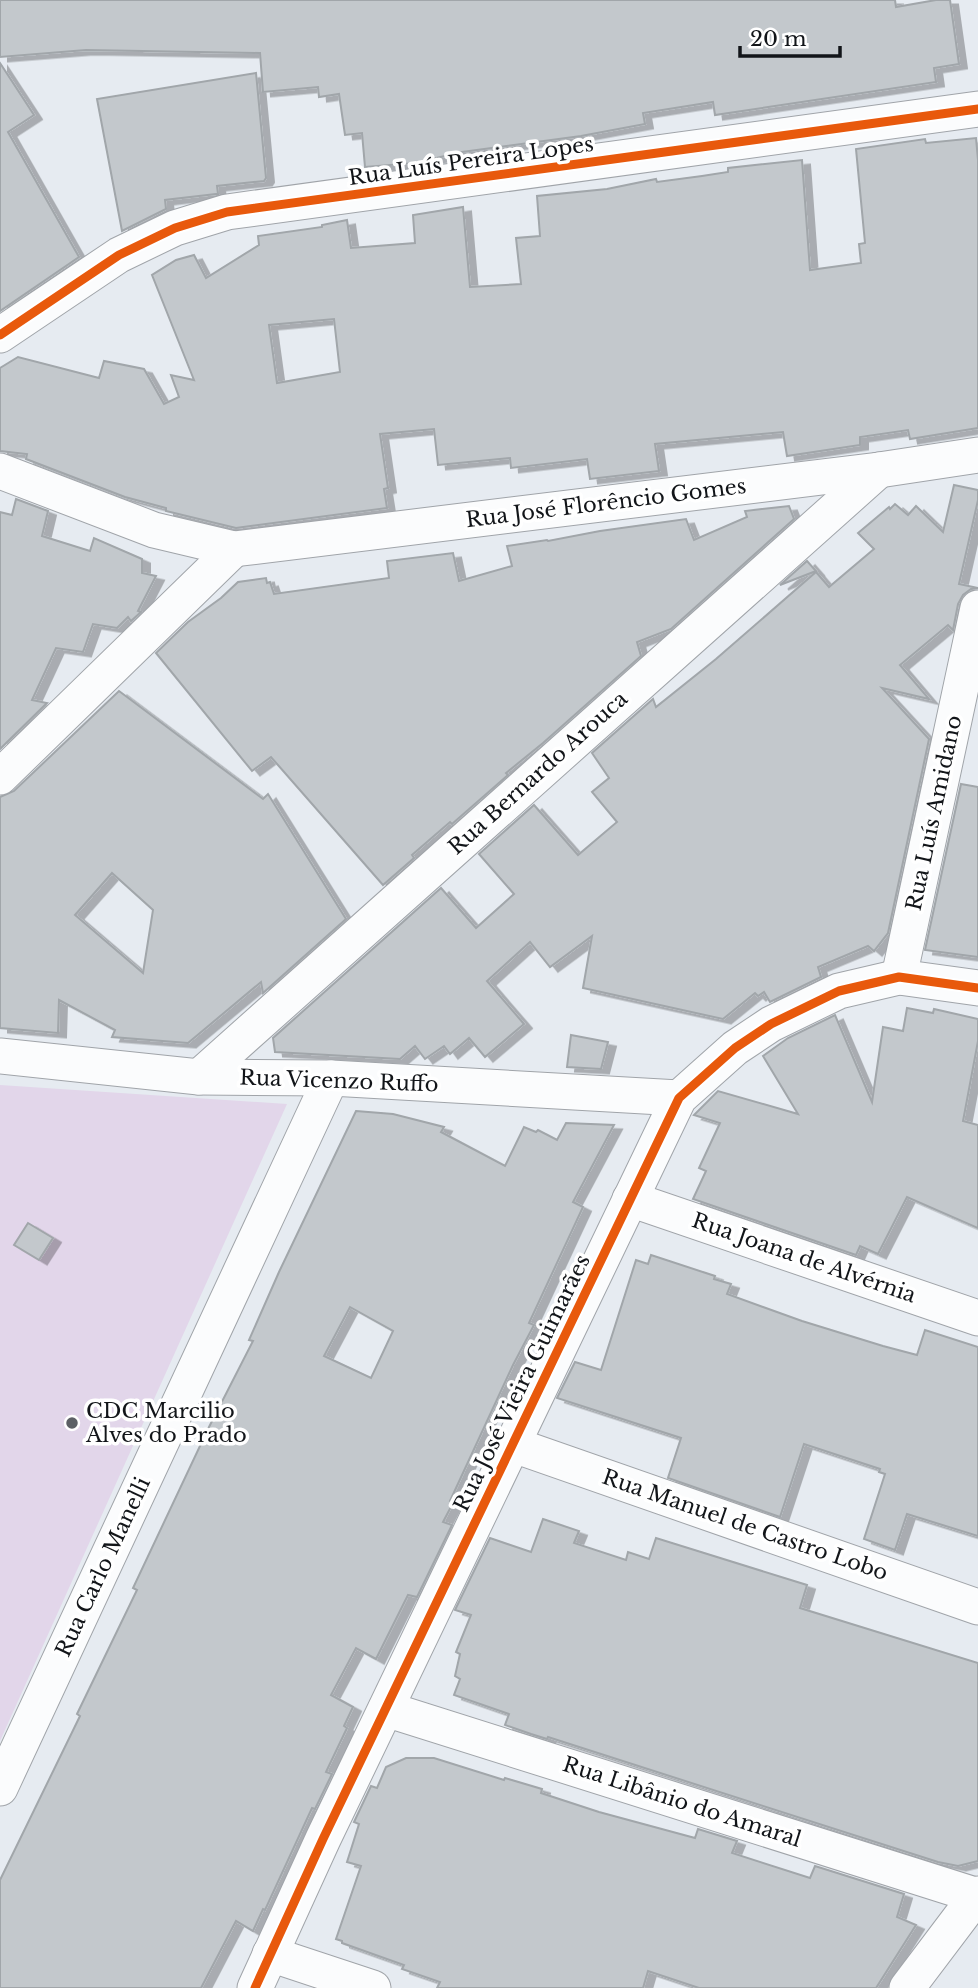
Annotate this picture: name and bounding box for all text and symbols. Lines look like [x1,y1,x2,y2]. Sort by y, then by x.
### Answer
scale bar [740,14,840,58]
text: 20 m [750,26,807,52]
street label: Rua Luís Pereira Lopes [347,131,595,191]
street label: Rua José Florêncio Gomes [464,473,748,533]
street label: Rua Bernardo Arouca [443,686,633,860]
street label: Rua Luís Amidano [901,713,967,913]
street label: Rua Vicenzo Ruffo [239,1065,439,1097]
street label: Rua Joana de Alvérnia [689,1207,920,1309]
street label: Rua José Vieira Guimarães [448,1250,596,1516]
place label: CDC Marcilio Alves do Prado [85,1398,247,1448]
marker: CDC Marcilio Alves do Prado [64,1415,80,1431]
street label: Rua Manuel de Castro Lobo [599,1464,891,1586]
street label: Rua Carlo Manelli [50,1473,156,1661]
street label: Rua Libânio do Amaral [559,1751,805,1853]

